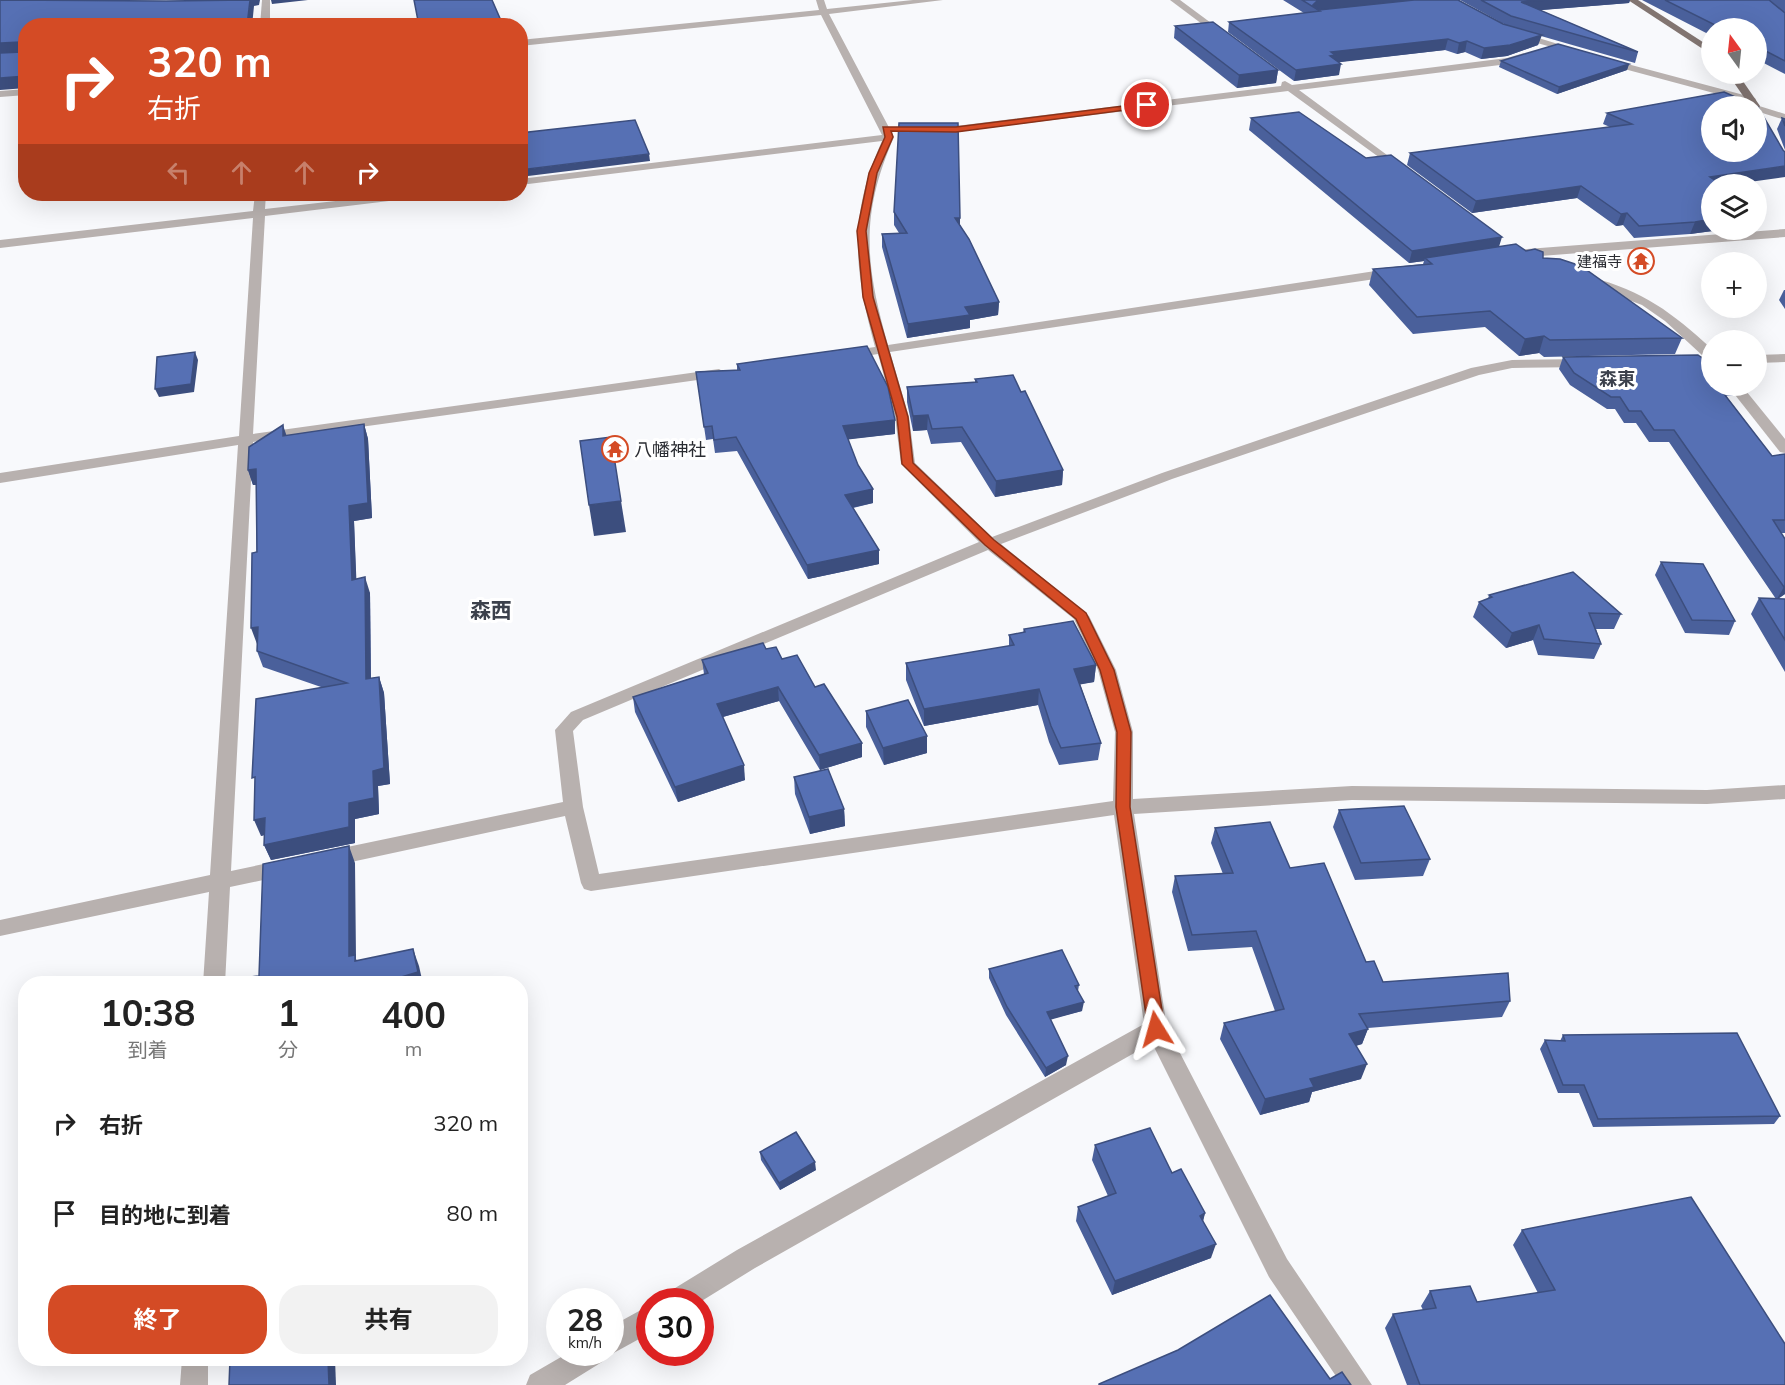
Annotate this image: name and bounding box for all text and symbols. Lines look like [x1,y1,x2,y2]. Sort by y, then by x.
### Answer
north arrow [1701,18,1767,84]
map controls [1701,18,1767,396]
text: 320 m [147,35,272,88]
icon: right [48,42,126,120]
pin [1121,79,1172,130]
icon: arrive [1130,88,1163,121]
text: 右折 [147,91,201,125]
button: sound [1701,96,1767,162]
icon: left [162,156,195,189]
icon: ahead [225,156,258,189]
icon: ahead [288,156,321,189]
icon: right [351,156,384,189]
button: layers [1701,174,1767,240]
temple icon: 建福寺 [1626,246,1656,276]
place label: 建福寺 [1577,252,1622,271]
button: + [1701,252,1767,318]
button: − [1701,330,1767,396]
district label: 森東 [1599,367,1635,390]
temple icon: 八幡神社 [600,434,630,464]
place label: 八幡神社 [634,438,706,461]
district label: 森西 [470,597,512,623]
text: 10:38 [100,990,195,1035]
text: 1 [277,990,299,1035]
text: 400 [381,992,446,1037]
position arrow [1124,997,1188,1061]
text: m [405,1036,422,1061]
text: 到着 [128,1037,168,1062]
text: 分 [278,1037,298,1062]
icon: right [48,1107,81,1140]
text: 320 m [433,1109,498,1137]
text: 右折 [99,1111,143,1139]
icon: arrive [48,1197,81,1230]
text: 80 m [447,1199,498,1227]
text: 目的地に到着 [99,1201,231,1229]
button: 終了 [48,1285,267,1354]
button: 共有 [279,1285,498,1354]
speed limit sign: 30 [636,1288,714,1366]
text: 28 [567,1301,603,1339]
text: km/h [568,1333,602,1352]

